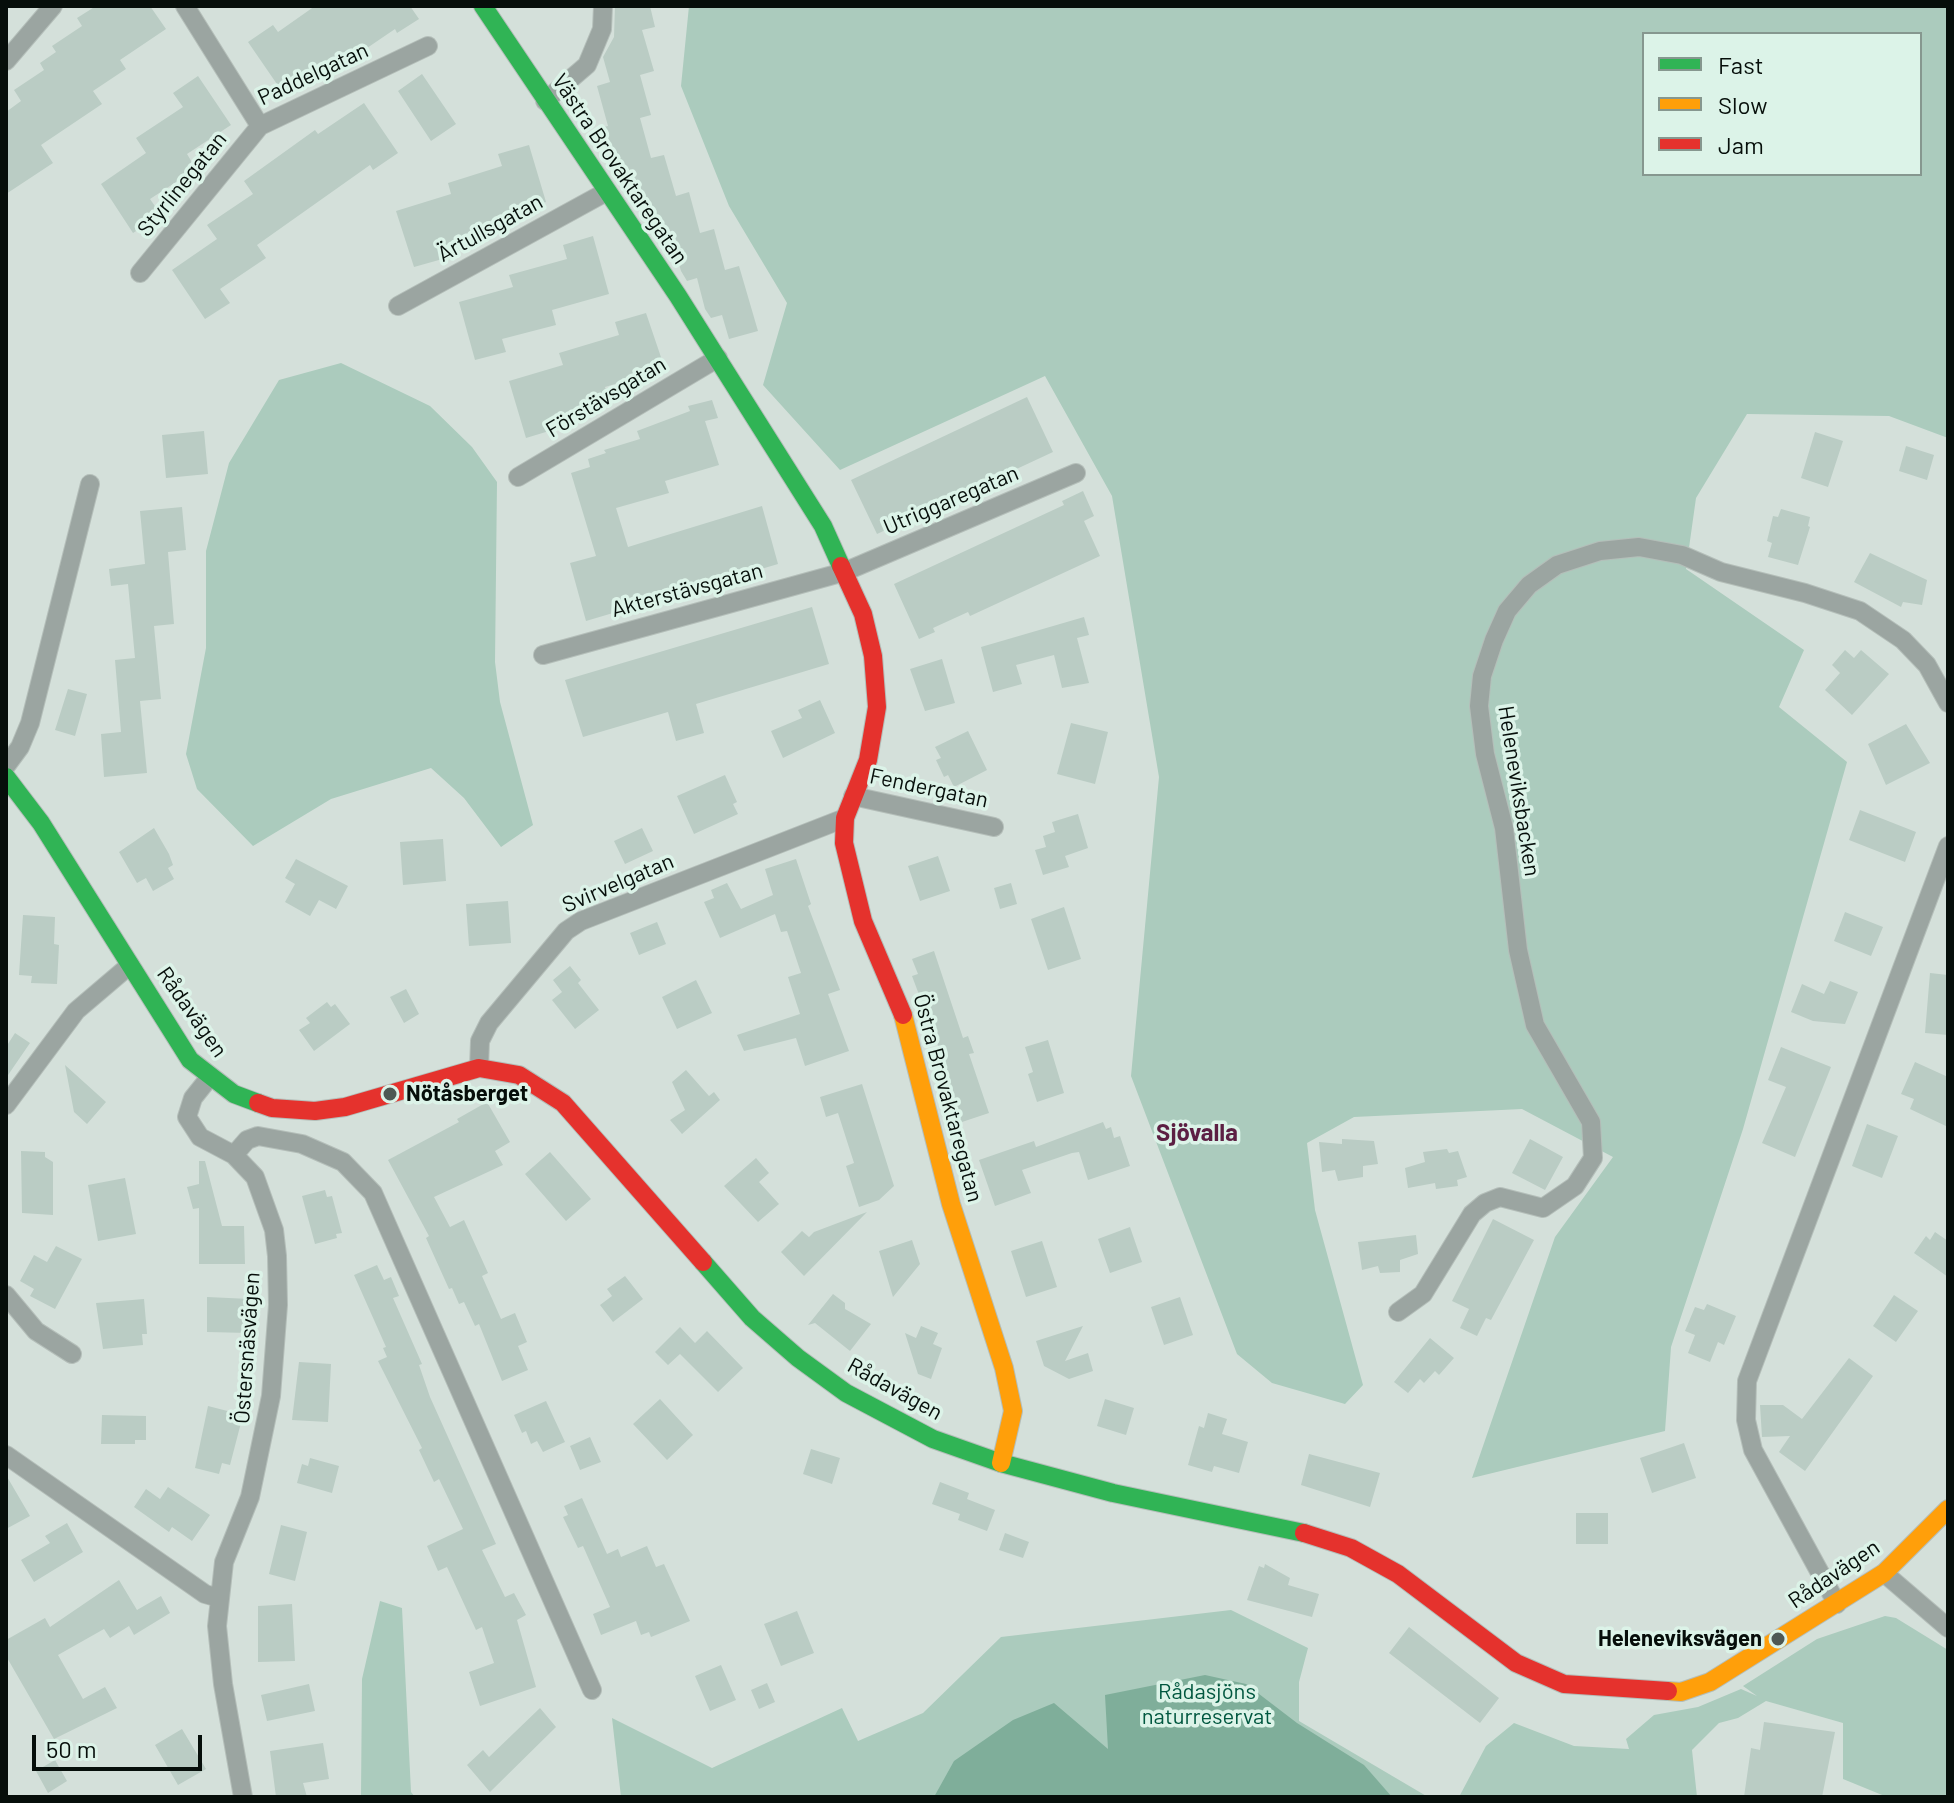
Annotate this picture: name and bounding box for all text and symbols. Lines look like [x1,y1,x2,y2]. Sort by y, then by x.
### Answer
legend [1642,32,1922,176]
street label: Paddelgatan [253,37,373,111]
text: Fast [1718,50,1763,79]
street label: Västra Brovaktaregatan [546,69,694,269]
text: Slow [1718,90,1767,119]
street label: Styrlinegatan [132,126,232,242]
text: Jam [1718,130,1764,159]
street label: Ärtullsgatan [433,188,547,268]
street label: Förstävsgatan [541,351,671,443]
street label: Utriggaregatan [879,460,1023,540]
street label: Akterstävsgatan [608,557,766,623]
street label: Heleneviksbacken [1492,704,1546,878]
street label: Fendergatan [867,763,991,813]
street label: Svirvelgatan [558,848,678,918]
street label: Rådavägen [151,962,233,1062]
street label: Östra Brovaktaregatan [907,991,989,1205]
place label: Nötåsberget [406,1081,528,1107]
marker: Nötåsberget [381,1085,399,1103]
district label: Sjövalla [1156,1119,1238,1147]
street label: Östersnäsvägen [229,1271,265,1425]
street label: Rådavägen [843,1352,947,1426]
street label: Rådavägen [1783,1534,1885,1614]
place label: Heleneviksvägen [1598,1626,1762,1652]
marker: Heleneviksvägen [1769,1630,1787,1648]
park label: Rådasjöns naturreservat [1142,1679,1272,1730]
scale bar [36,1719,206,1769]
text: 50 m [46,1734,97,1763]

